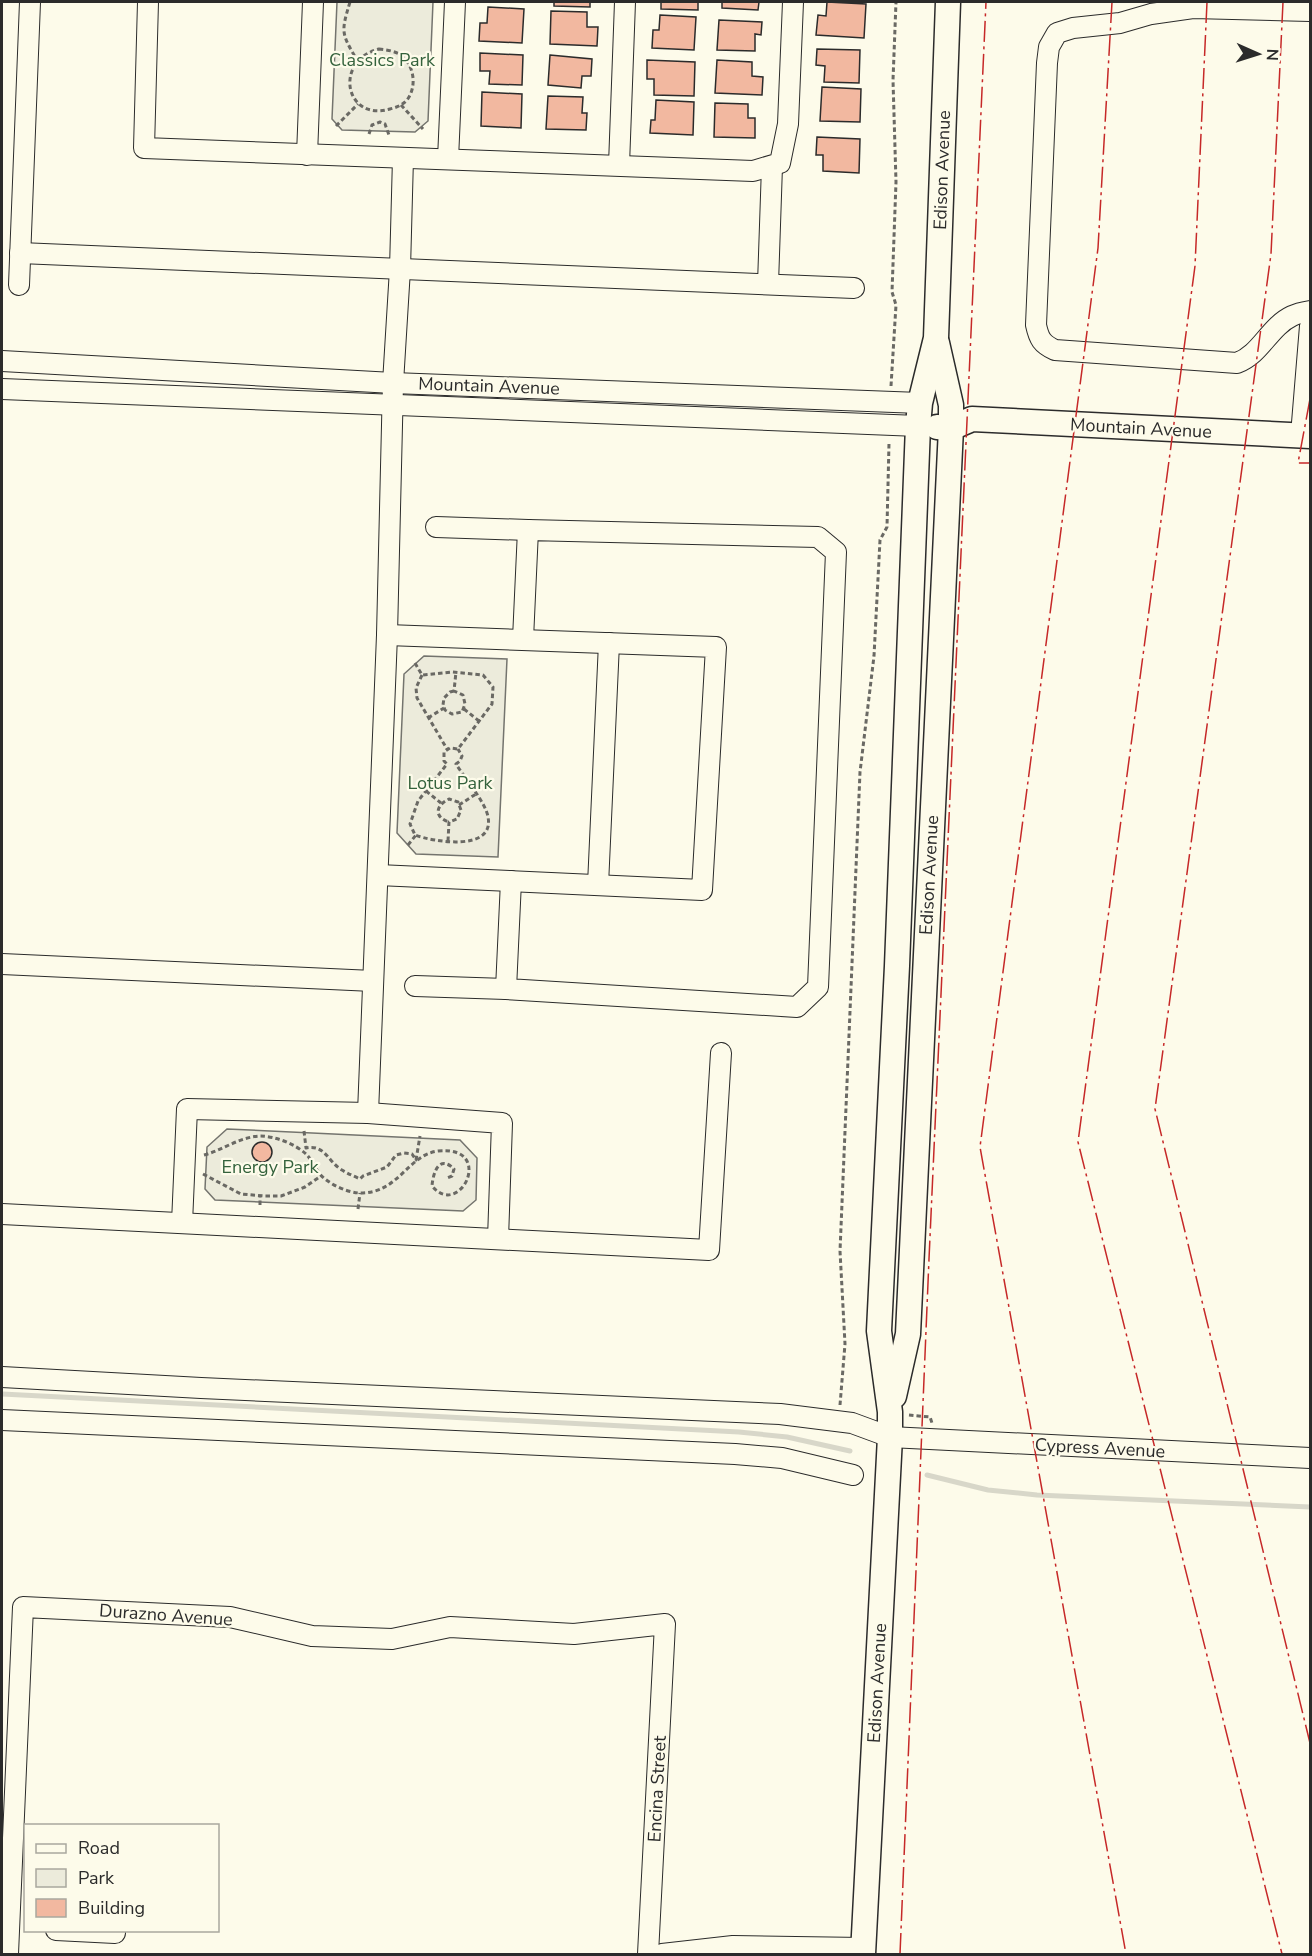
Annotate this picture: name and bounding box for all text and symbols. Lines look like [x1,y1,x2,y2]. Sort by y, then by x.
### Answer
north arrow [1228,24,1288,84]
park label: Classics Park [329,48,436,72]
text: N [1261,48,1283,61]
street label: Edison Avenue [928,110,956,230]
street label: Mountain Avenue [418,372,560,400]
street label: Mountain Avenue [1070,412,1212,444]
park label: Lotus Park [407,771,494,795]
street label: Edison Avenue [914,815,944,935]
park label: Energy Park [222,1155,319,1179]
street label: Cypress Avenue [1034,1433,1166,1463]
street label: Durazno Avenue [98,1598,234,1632]
street label: Edison Avenue [862,1623,892,1743]
street label: Encina Street [642,1734,672,1843]
legend [24,1824,219,1932]
text: Road [78,1836,120,1860]
text: Park [78,1866,115,1890]
text: Building [78,1896,145,1920]

